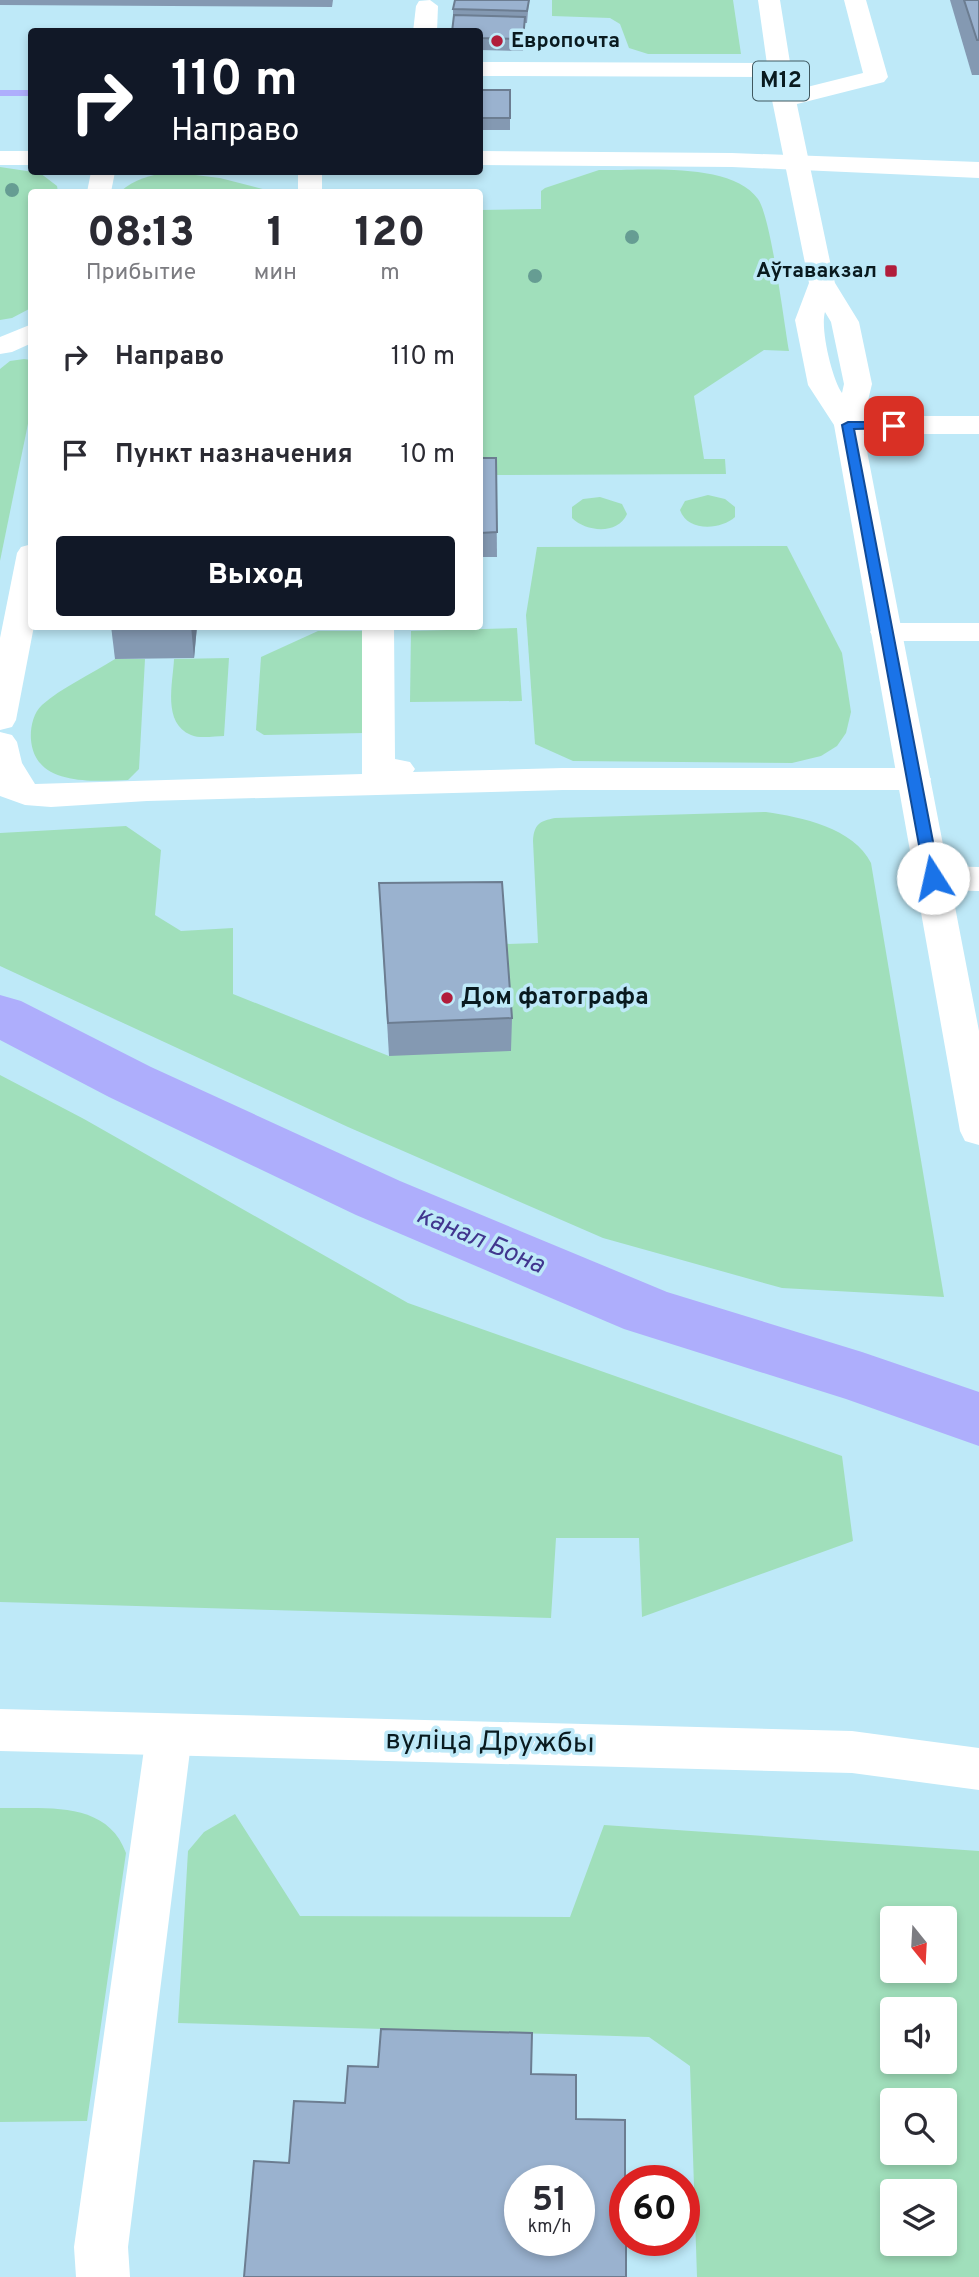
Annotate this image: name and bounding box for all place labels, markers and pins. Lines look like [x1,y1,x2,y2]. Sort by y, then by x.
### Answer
place label: Европочта [511,28,620,55]
marker: Европочта [489,33,505,49]
place label: Аўтавакзал [756,258,877,285]
marker: Аўтавакзал [883,263,899,279]
pin [864,396,924,456]
place label: Дом фатографа [461,983,649,1013]
marker: Дом фатографа [439,990,455,1006]

